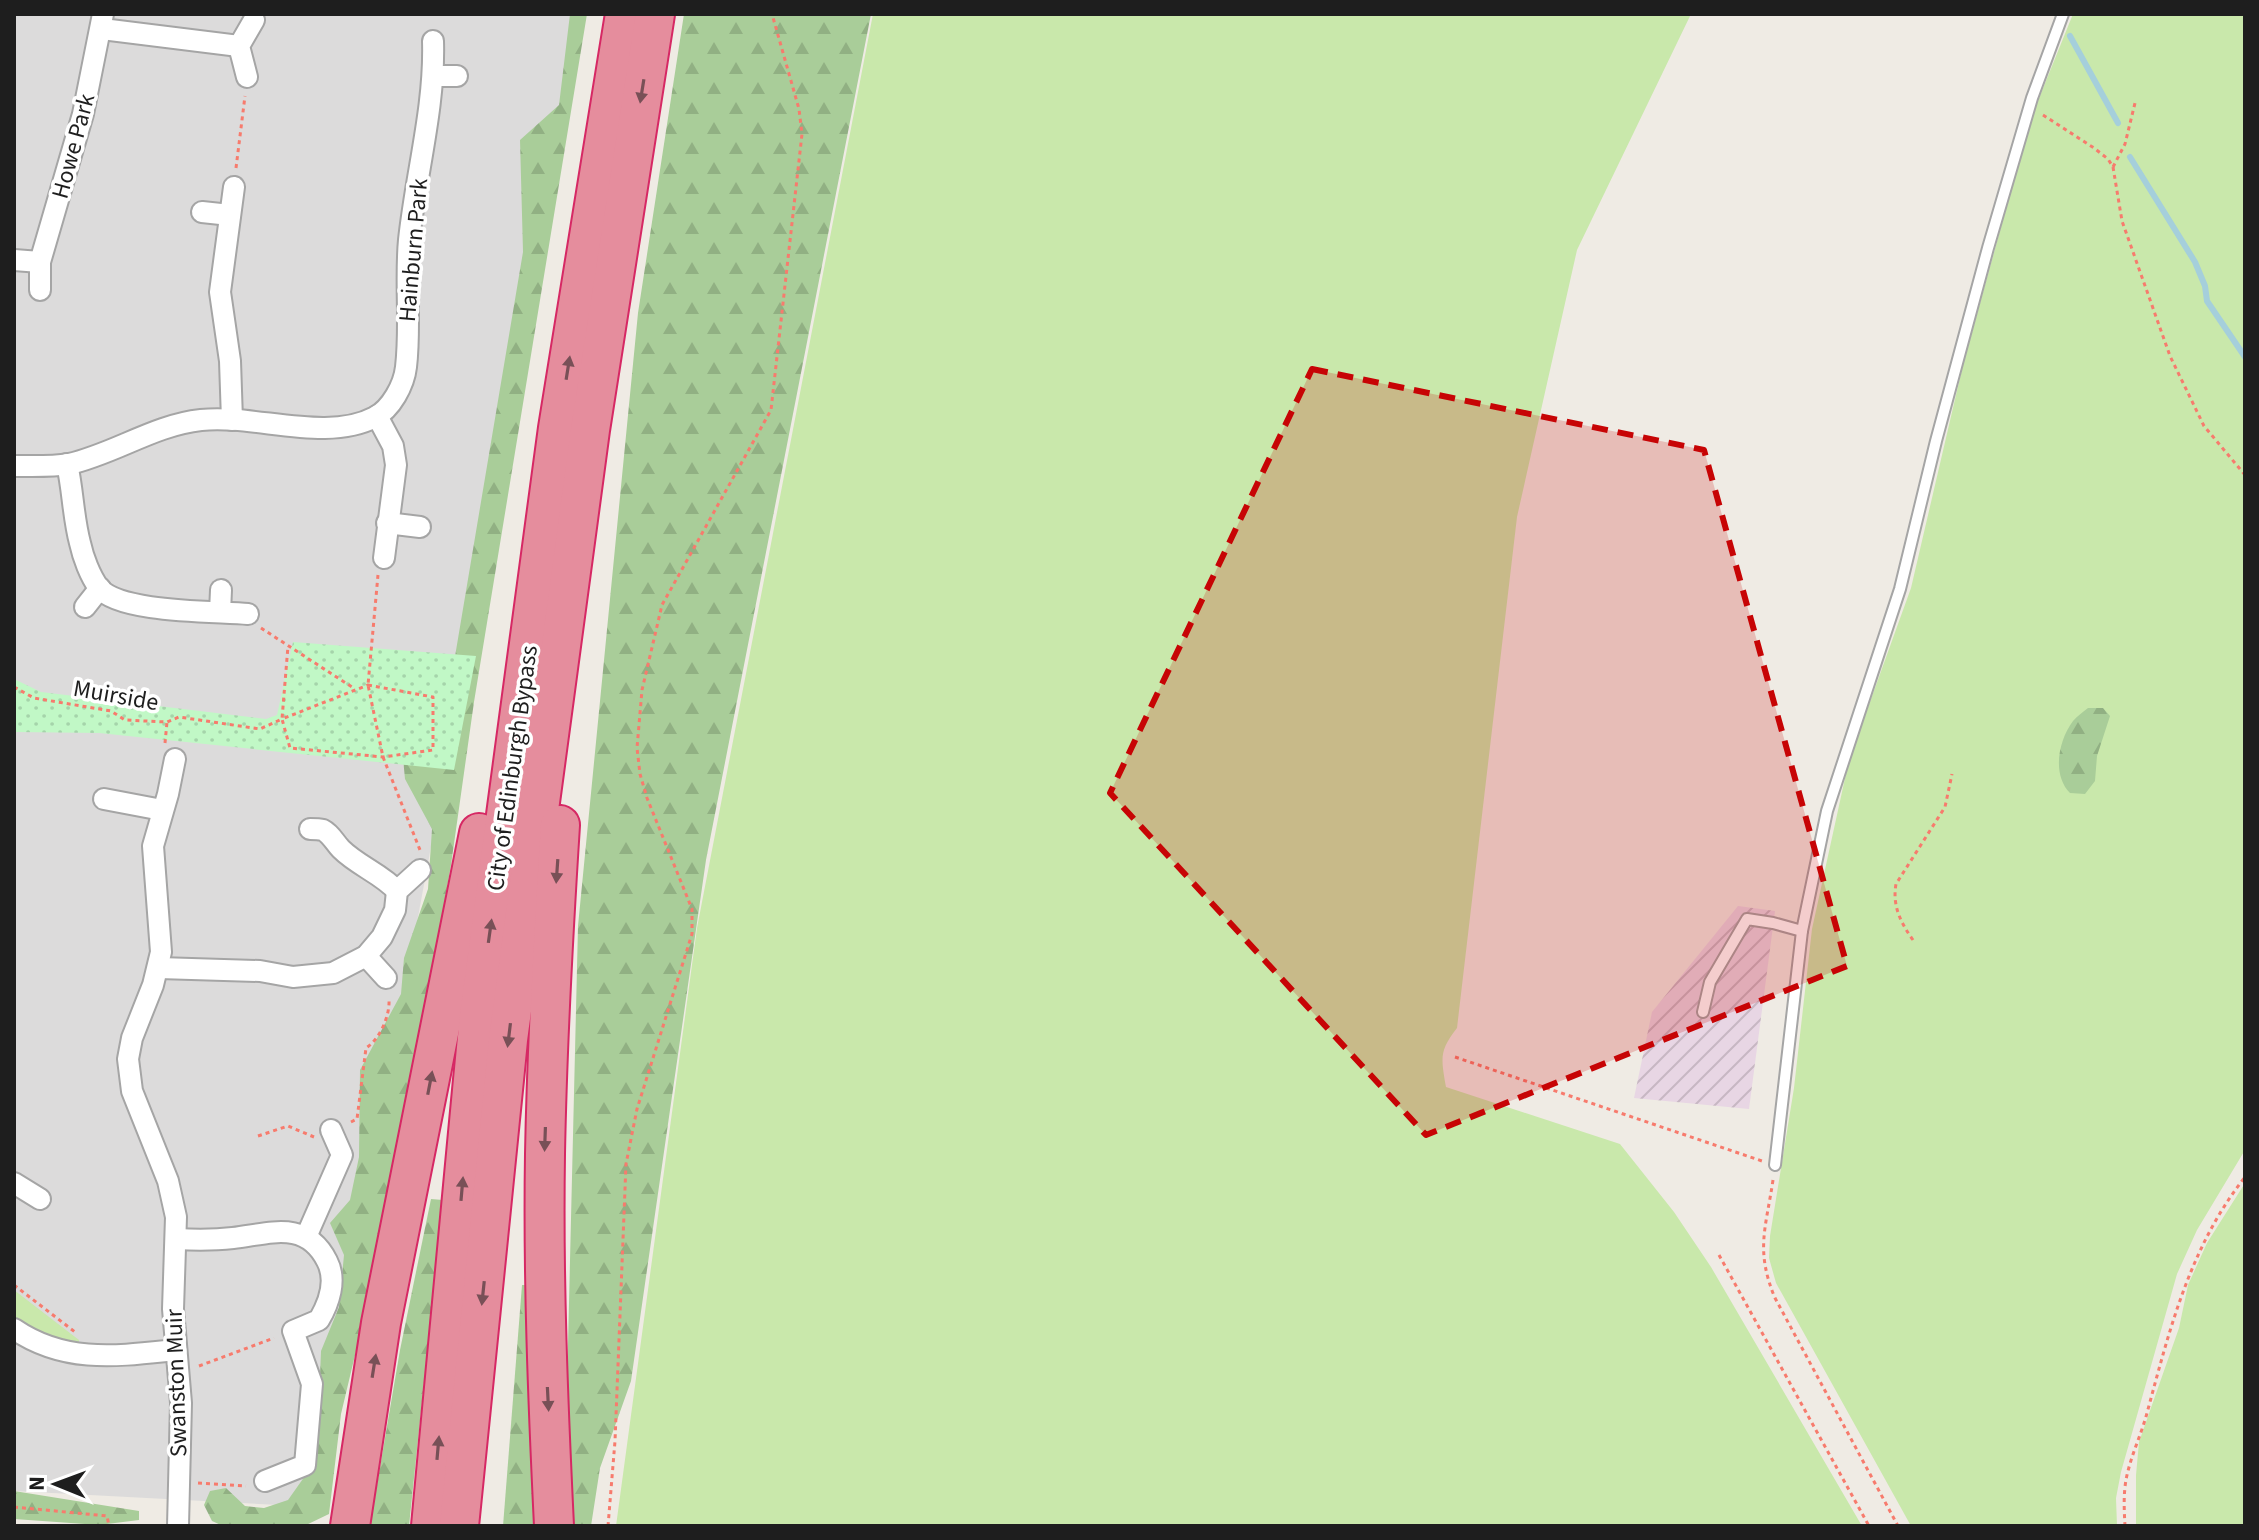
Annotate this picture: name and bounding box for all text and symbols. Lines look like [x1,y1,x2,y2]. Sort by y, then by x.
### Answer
one-way arrow [635,79,648,104]
street label: Howe Park [43,90,104,202]
street label: Hainburn Park [390,177,437,323]
one-way arrow [562,356,574,381]
street label: City of Edinburgh Bypass [478,643,547,893]
street label: Muirside [71,671,161,720]
one-way arrow [550,859,563,884]
one-way arrow [484,918,497,943]
one-way arrow [502,1023,515,1048]
one-way arrow [424,1071,436,1096]
one-way arrow [539,1127,552,1152]
one-way arrow [456,1177,469,1202]
one-way arrow [476,1281,489,1306]
street label: Swanston Muir [156,1308,197,1458]
one-way arrow [368,1353,381,1378]
one-way arrow [542,1387,555,1412]
one-way arrow [432,1435,445,1460]
north arrow [16,1444,96,1524]
text: N [21,1476,53,1491]

